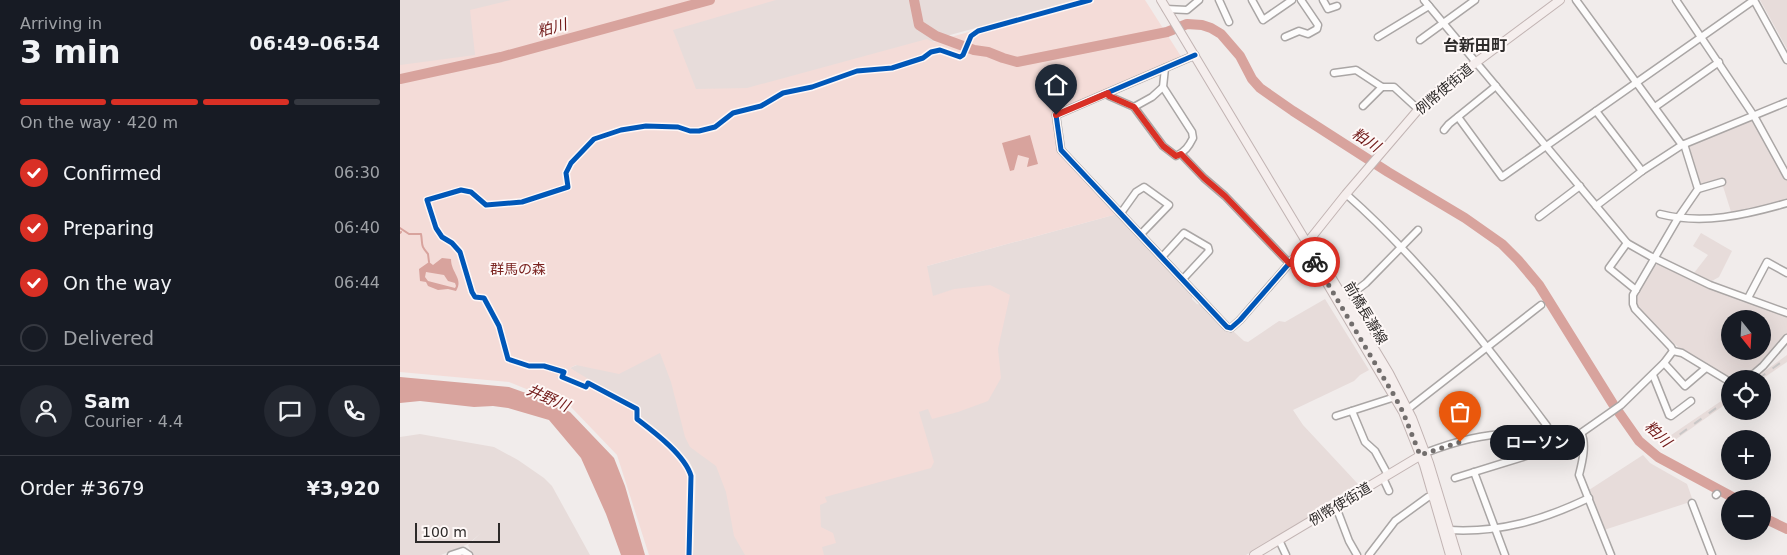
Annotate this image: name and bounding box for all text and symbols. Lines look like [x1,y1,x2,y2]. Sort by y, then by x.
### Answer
text: Arriving in [20,14,102,33]
water label: 粕川 [535,15,571,41]
text: 06:49–06:54 [250,32,380,54]
text: 3 min [20,33,121,71]
district label: 台新田町 [1443,36,1507,55]
street label: 例幣使街道 [1412,60,1476,118]
pin [1035,64,1077,115]
icon: home [1042,71,1070,99]
text: On the way · 420 m [20,113,178,132]
water label: 粕川 [1349,124,1385,157]
icon: check [20,159,48,187]
text: Confirmed [63,162,162,184]
text: 06:30 [334,163,380,182]
icon: check [20,214,48,242]
text: Preparing [63,217,154,239]
text: 06:40 [334,218,380,237]
courier [1290,237,1340,287]
icon: bike [1301,248,1329,276]
park label: 群馬の森 [490,261,546,277]
icon: check [20,269,48,297]
text: On the way [63,272,172,294]
text: 06:44 [334,273,380,292]
street label: 前橋長瀞線 [1341,279,1391,347]
north arrow [1721,310,1771,360]
map controls [1721,310,1771,540]
text: Delivered [63,327,154,349]
button: locate [1721,370,1771,420]
water label: 井野川 [524,381,574,416]
button: person [20,385,72,437]
button: chat [264,385,316,437]
button: phone [328,385,380,437]
text: Sam [84,390,130,412]
pin [1439,391,1481,442]
icon: bag [1446,398,1474,426]
text: Courier · 4.4 [84,412,183,431]
water label: 粕川 [1641,417,1676,452]
callout: ローソン [1490,424,1585,460]
button: + [1721,430,1771,480]
text: ローソン [1505,433,1570,452]
text: Order #3679 [20,477,144,499]
text: ¥3,920 [307,477,380,499]
street label: 例幣使街道 [1306,479,1374,529]
button: − [1721,490,1771,540]
scale bar [415,520,500,543]
text: 100 m [422,524,467,540]

